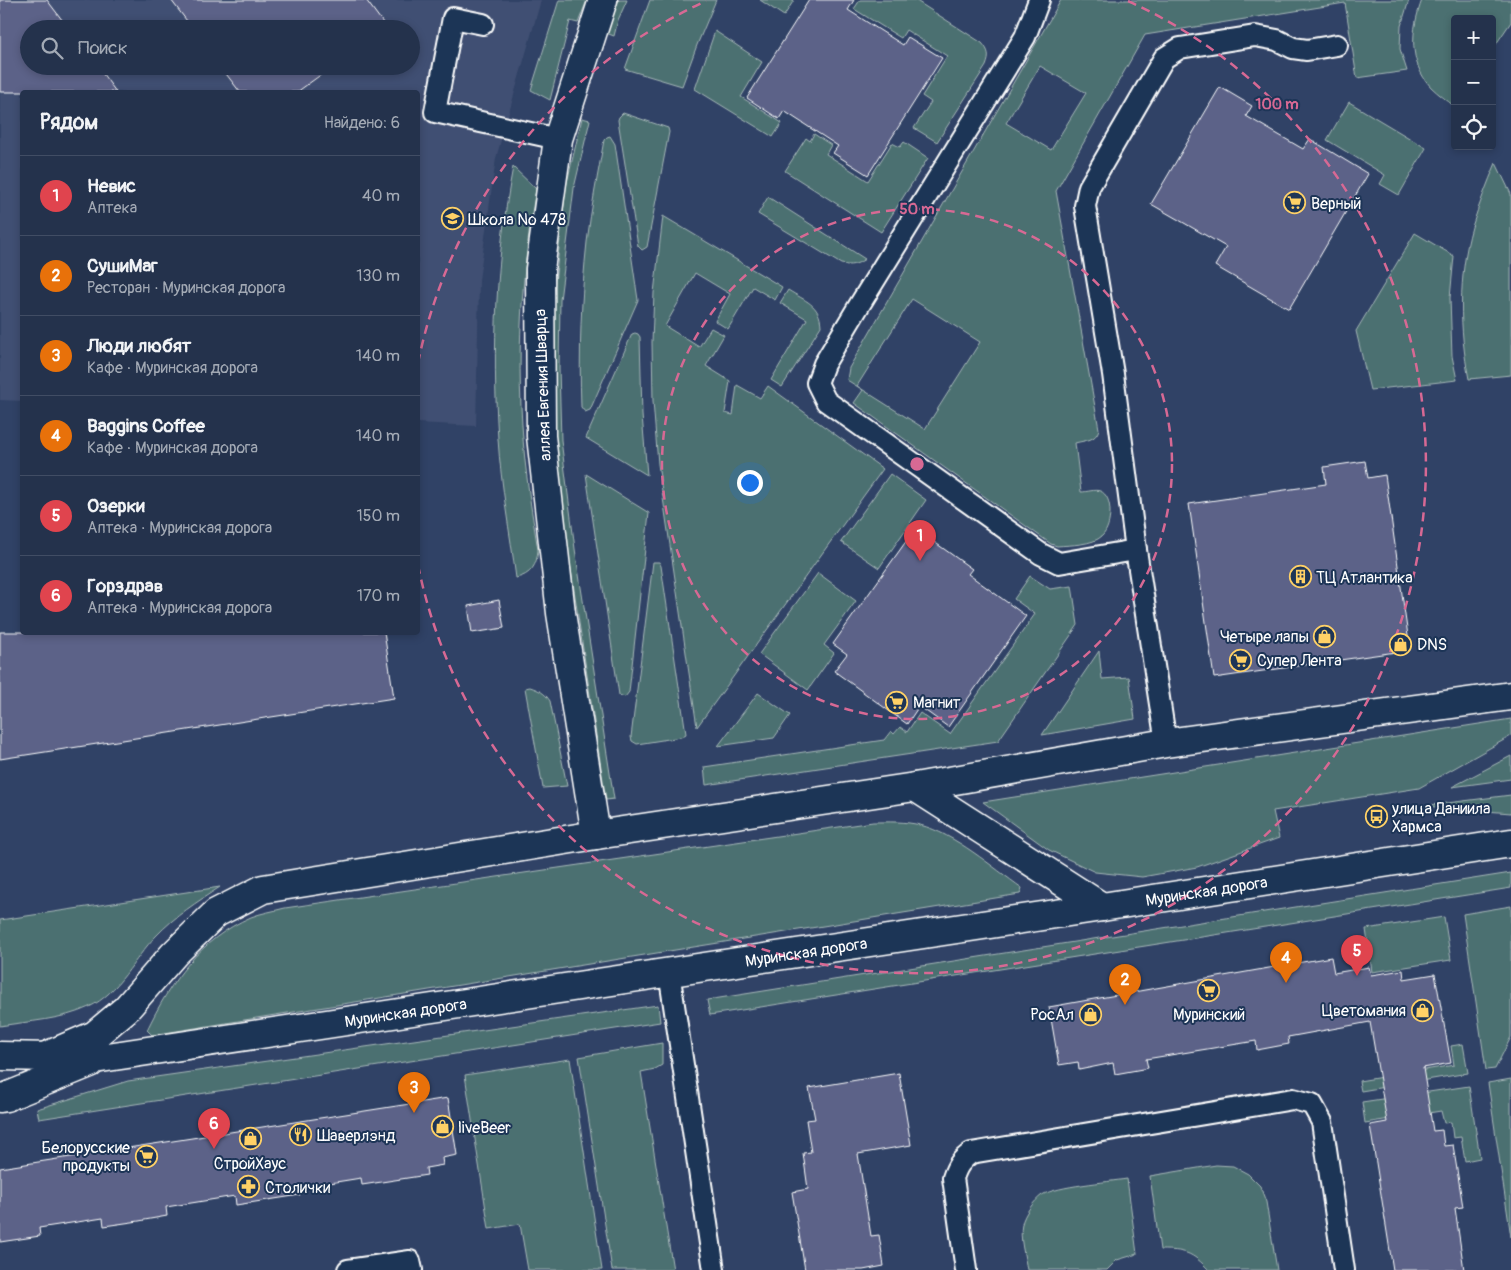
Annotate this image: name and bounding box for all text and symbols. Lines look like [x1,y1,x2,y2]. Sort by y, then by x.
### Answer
map controls [1451,15,1496,150]
button: + [1451,15,1496,60]
search box [20,20,420,75]
icon: search [38,34,66,62]
text: Поиск [78,36,128,60]
button: − [1451,60,1496,105]
text: 100 m [1256,95,1298,114]
button: locate [1451,105,1496,150]
text: Рядом [40,109,98,136]
text: Найдено: 6 [324,113,400,133]
text: Невис [87,174,136,198]
text: 1 [53,186,59,206]
text: 40 m [362,186,400,206]
supermarket icon: Верный [1283,191,1307,215]
place label: Верный [1311,194,1361,214]
text: Аптека [87,198,137,218]
text: 50 m [900,200,934,219]
school or university icon: Школа № 478 [440,207,464,231]
place label: Школа № 478 [468,210,566,230]
text: СушиМаг [87,254,158,278]
text: 2 [52,266,60,286]
text: 130 m [356,266,400,286]
text: Ресторан · Муринская дорога [87,278,285,298]
street label: аллея Евгения Шварца [530,309,556,461]
text: Люди любят [87,334,191,358]
text: 3 [52,346,60,366]
text: 140 m [356,346,400,366]
text: Кафе · Муринская дорога [87,358,258,378]
text: Baggins Coffee [87,414,205,438]
text: 4 [51,426,61,446]
text: 140 m [356,426,400,446]
text: Кафе · Муринская дорога [87,438,258,458]
centre of rings [908,455,926,473]
your location [737,470,763,496]
text: Озерки [87,494,145,518]
text: 5 [52,506,60,526]
text: 150 m [356,506,400,526]
text: Аптека · Муринская дорога [87,518,272,538]
pin: 1 [904,520,936,561]
building icon: ТЦ Атлантика [1288,565,1312,589]
place label: ТЦ Атлантика [1316,568,1413,588]
text: Горздрав [87,574,163,598]
text: 6 [51,586,61,606]
text: 170 m [357,586,400,606]
text: Аптека · Муринская дорога [87,598,272,618]
shop icon: Четыре лапы [1313,624,1337,648]
place label: Четыре лапы [1220,627,1309,647]
shop icon: DNS [1389,632,1413,656]
place label: DNS [1417,635,1447,655]
supermarket icon: Супер Лента [1229,648,1253,672]
place label: Супер Лента [1257,651,1342,671]
supermarket icon: Магнит [885,690,909,714]
place label: Магнит [913,693,961,713]
place label: улица Даниила Хармса [1391,799,1490,837]
bus stop icon: улица Даниила Хармса [1364,805,1388,829]
street label: Муринская дорога [1144,872,1269,911]
street label: Муринская дорога [744,934,869,972]
pin: 5 [1341,935,1373,976]
pin: 4 [1270,942,1302,983]
pin: 2 [1109,964,1141,1005]
supermarket icon: Муринский [1197,978,1221,1002]
street label: Муринская дорога [343,994,468,1032]
shop icon: Цветомания [1410,998,1434,1022]
place label: Цветомания [1322,1001,1406,1021]
shop icon: РосАл [1078,1002,1102,1026]
place label: РосАл [1031,1005,1074,1025]
place label: Муринский [1173,1005,1245,1025]
pin: 3 [398,1072,430,1113]
pin: 6 [198,1108,230,1149]
shop icon: liveBeer [430,1115,454,1139]
place label: liveBeer [458,1118,511,1138]
restaurant icon: Шаверлэнд [289,1123,313,1147]
place label: Шаверлэнд [317,1126,396,1146]
shop icon: СтройХаус [238,1127,262,1151]
place label: Белорусские продукты [42,1138,130,1176]
supermarket icon: Белорусские продукты [134,1144,158,1168]
place label: СтройХаус [214,1154,286,1174]
pharmacy icon: Столички [237,1175,261,1199]
place label: Столички [265,1178,330,1198]

